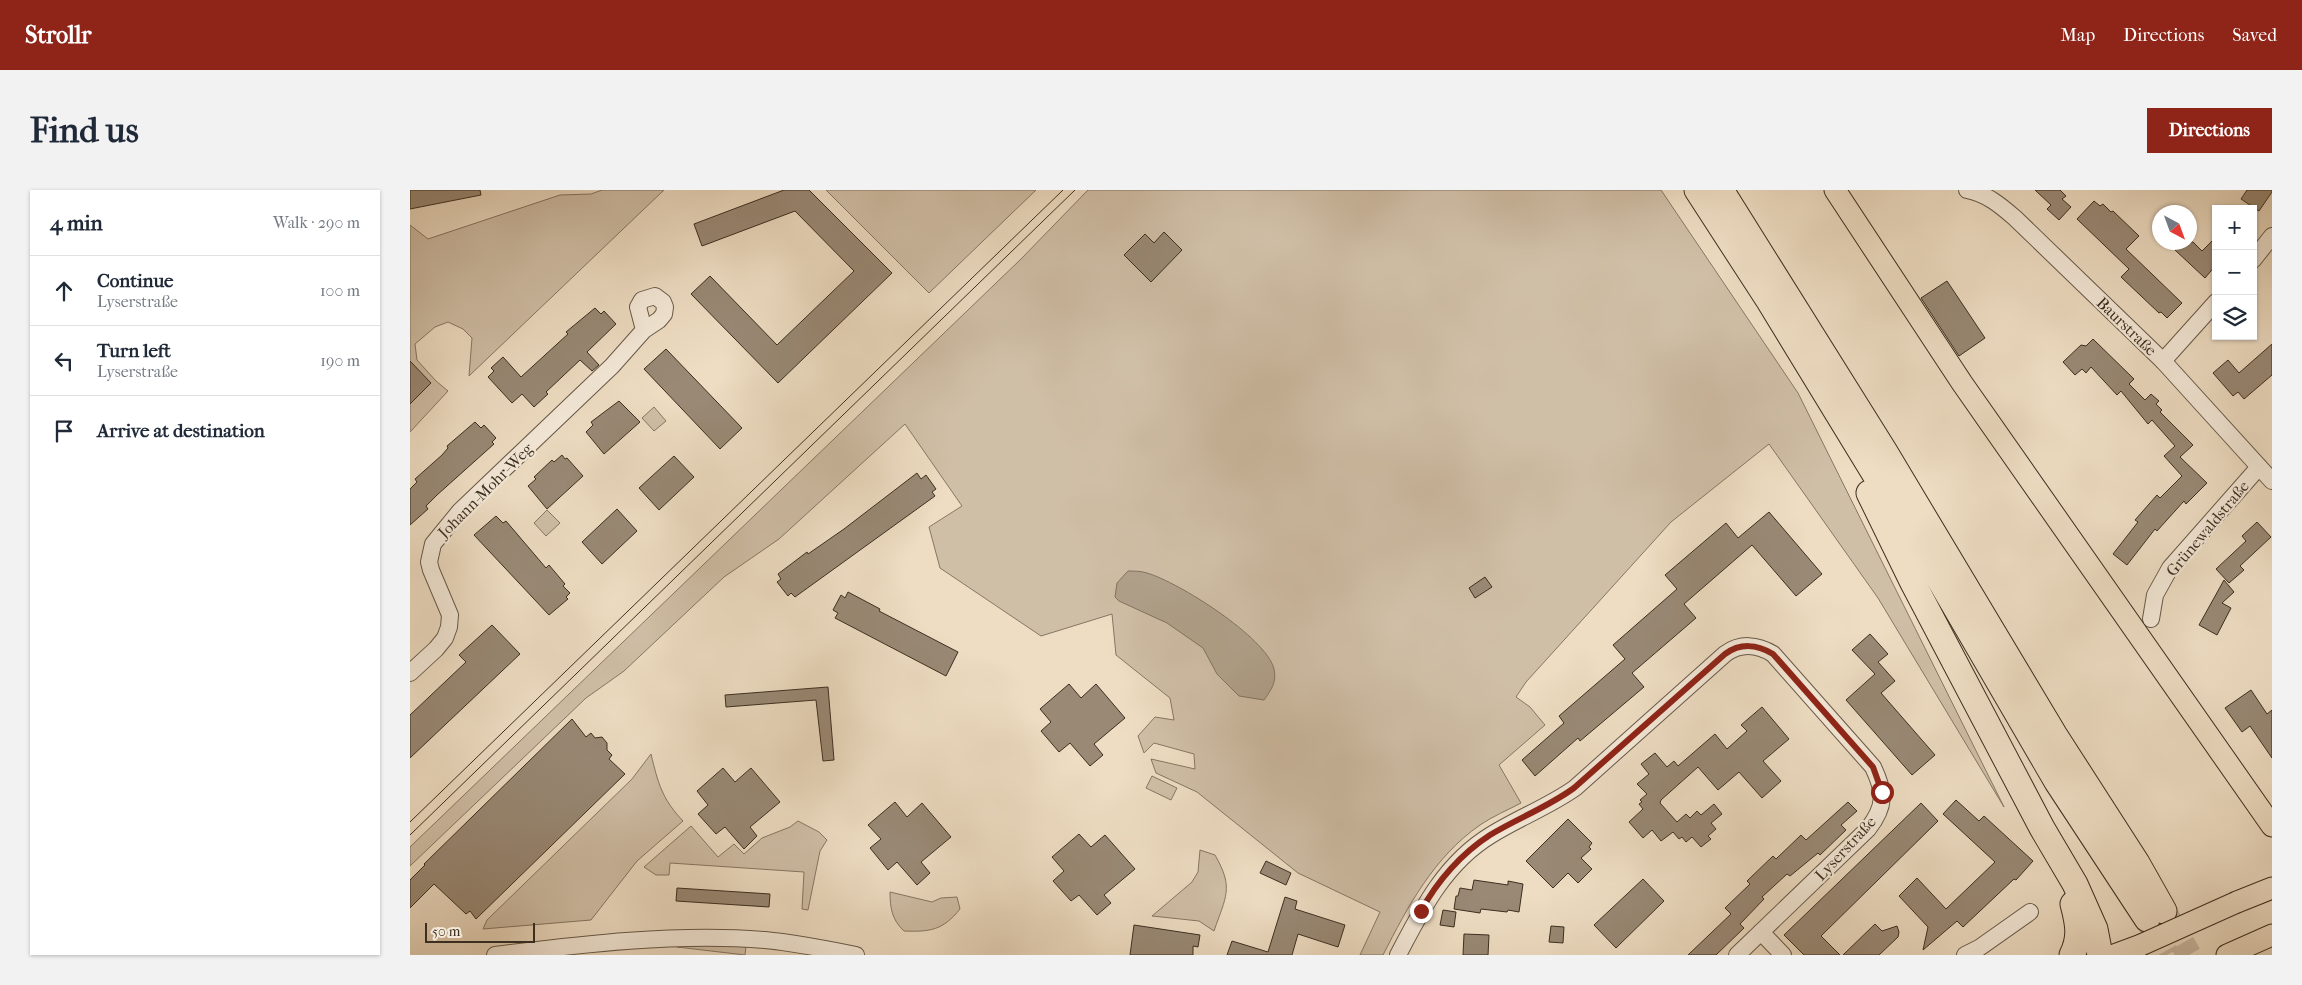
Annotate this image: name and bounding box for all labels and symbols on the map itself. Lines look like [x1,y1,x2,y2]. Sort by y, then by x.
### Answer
north arrow [2152,205,2197,250]
street label: Baurstraße [2093,293,2161,360]
street label: Johann-Mohr-Weg [433,439,537,543]
street label: Grünewaldstraße [2162,477,2253,580]
route start [1871,781,1894,804]
street label: Lyserstraße [1811,812,1880,884]
route end [1410,900,1433,923]
scale bar [425,920,535,943]

